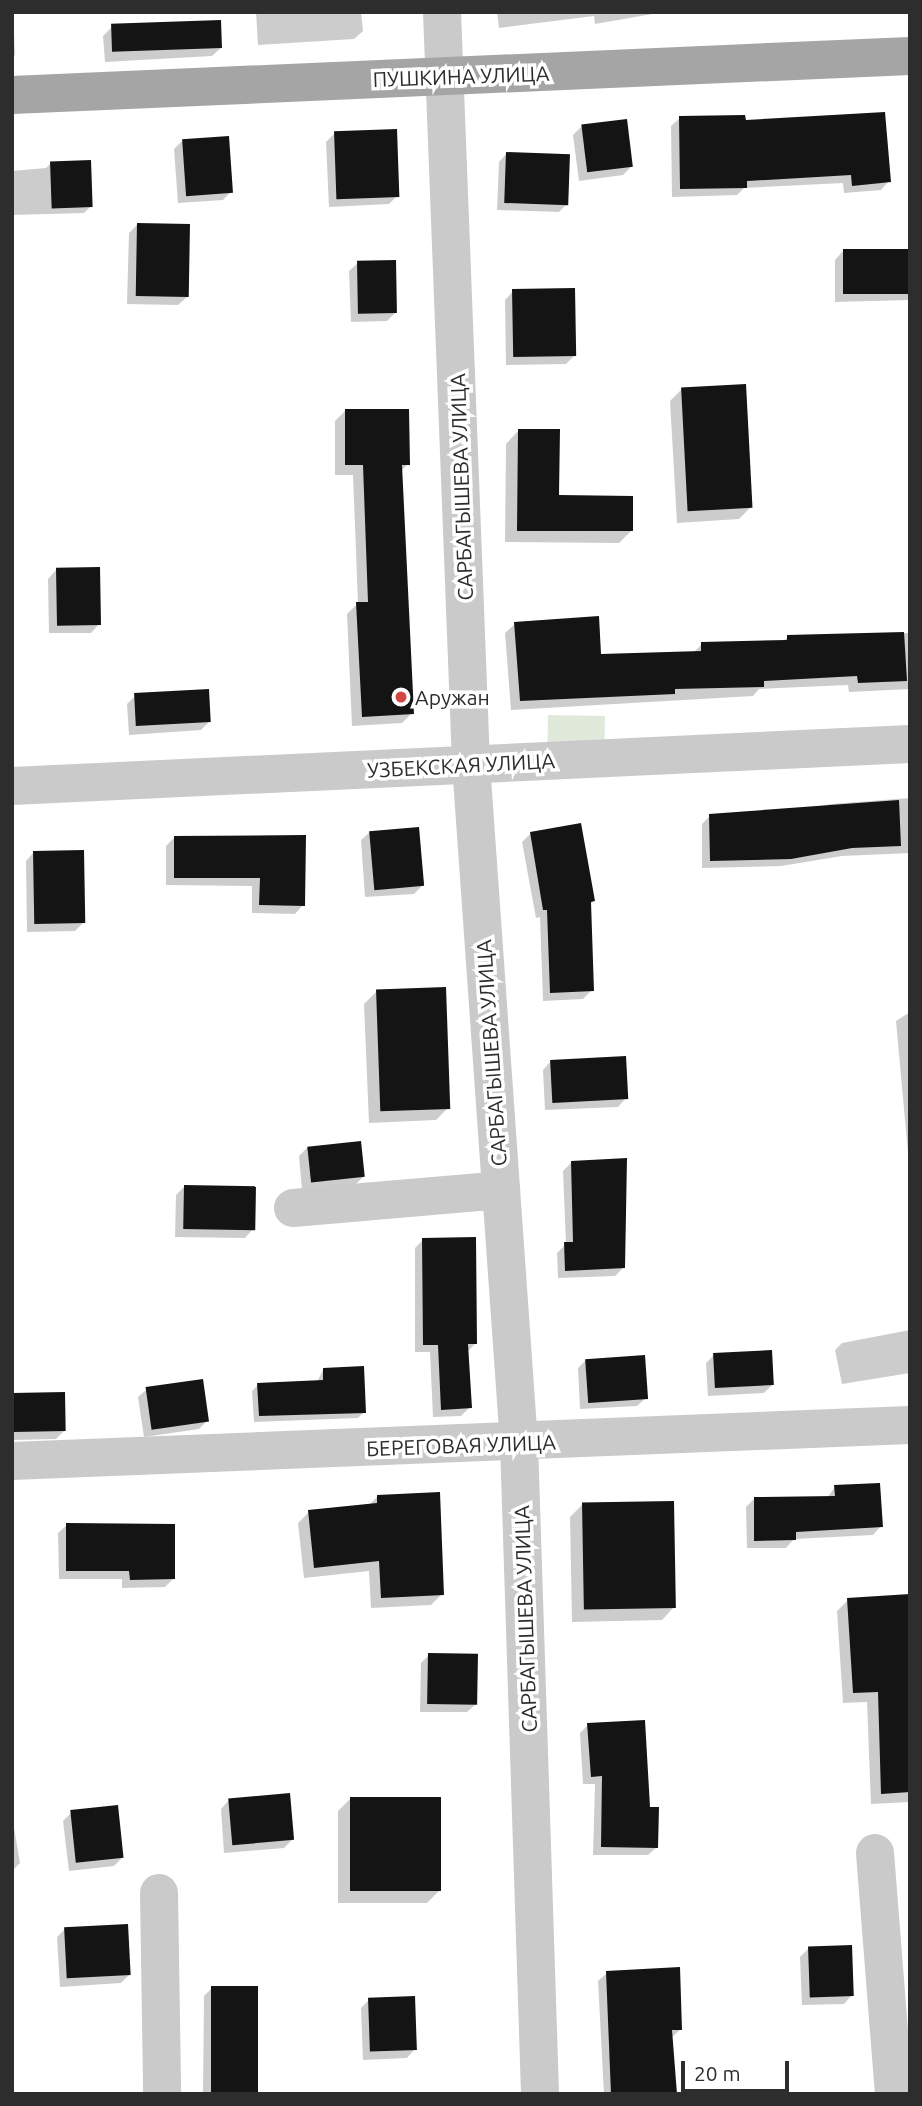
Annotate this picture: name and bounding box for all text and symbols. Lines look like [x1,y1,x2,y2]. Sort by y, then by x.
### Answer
street label: ПУШКИНА УЛИЦА [372,60,550,92]
street label: САРБАГЫШЕВА УЛИЦА [444,373,478,601]
place label: Аружан [415,684,490,710]
marker: Аружан [393,689,409,705]
street label: УЗБЕКСКАЯ УЛИЦА [366,747,556,783]
street label: САРБАГЫШЕВА УЛИЦА [471,939,511,1167]
street label: БЕРЕГОВАЯ УЛИЦА [366,1429,556,1461]
street label: САРБАГЫШЕВА УЛИЦА [508,1505,542,1733]
scale bar [684,2046,792,2090]
text: 20 m [694,2061,741,2085]

